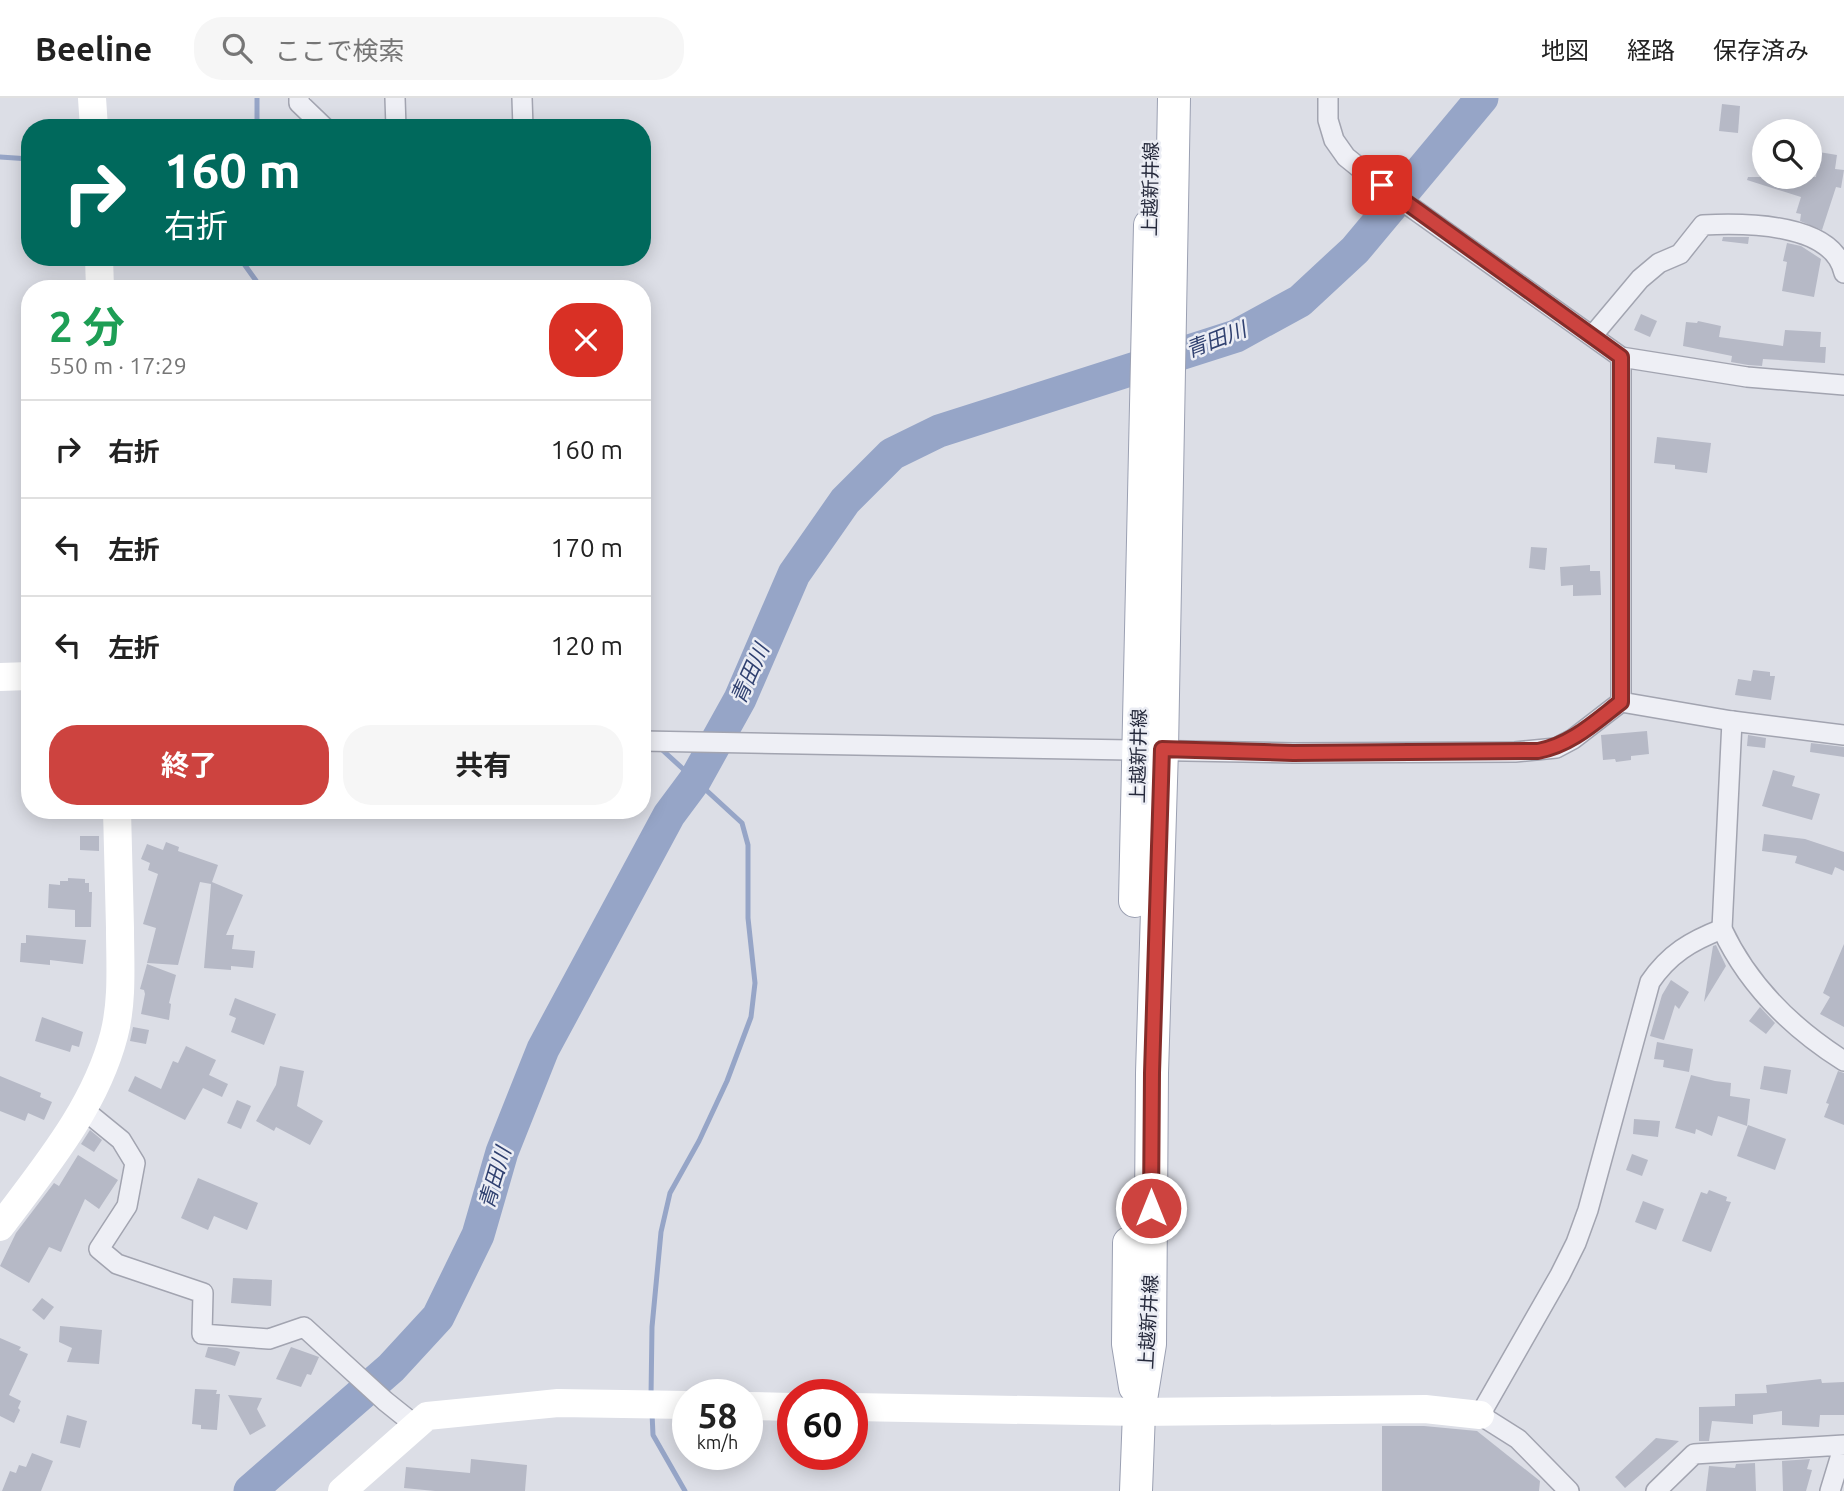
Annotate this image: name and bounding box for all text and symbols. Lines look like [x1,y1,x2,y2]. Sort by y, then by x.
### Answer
search box [194,17,684,80]
icon: search [218,29,256,67]
text: Beeline [35,30,152,67]
text: ここで検索 [274,36,404,65]
text: 地図 [1541,37,1589,64]
text: 経路 [1627,37,1675,64]
text: 保存済み [1713,37,1809,64]
map controls [1752,119,1822,189]
button: search [1752,119,1822,189]
street label: 上越新井線 [1138,141,1162,237]
text: 160 m [164,142,301,197]
icon: right [49,147,140,238]
pin [1352,155,1412,215]
icon: arrive [1363,166,1401,204]
text: 右折 [164,207,228,243]
text: 2 分 [49,303,125,350]
button: close [549,303,623,377]
water label: 青田川 [1182,316,1251,362]
text: 550 m · 17:29 [49,353,187,378]
icon: right [49,430,87,468]
text: 160 m [551,435,623,464]
text: 右折 [108,437,160,466]
icon: left [49,528,87,566]
text: 170 m [551,533,623,562]
text: 左折 [108,535,160,564]
icon: left [49,626,87,664]
text: 120 m [551,631,623,660]
text: 左折 [108,633,160,662]
water label: 青田川 [725,638,774,707]
street label: 上越新井線 [1126,708,1150,804]
button: 終了 [49,725,329,805]
button: 共有 [343,725,623,805]
water label: 青田川 [473,1142,515,1211]
position arrow [1114,1171,1188,1245]
street label: 上越新井線 [1135,1274,1161,1370]
speed limit sign: 60 [777,1379,868,1470]
text: 58 [698,1395,737,1435]
text: km/h [697,1432,738,1452]

